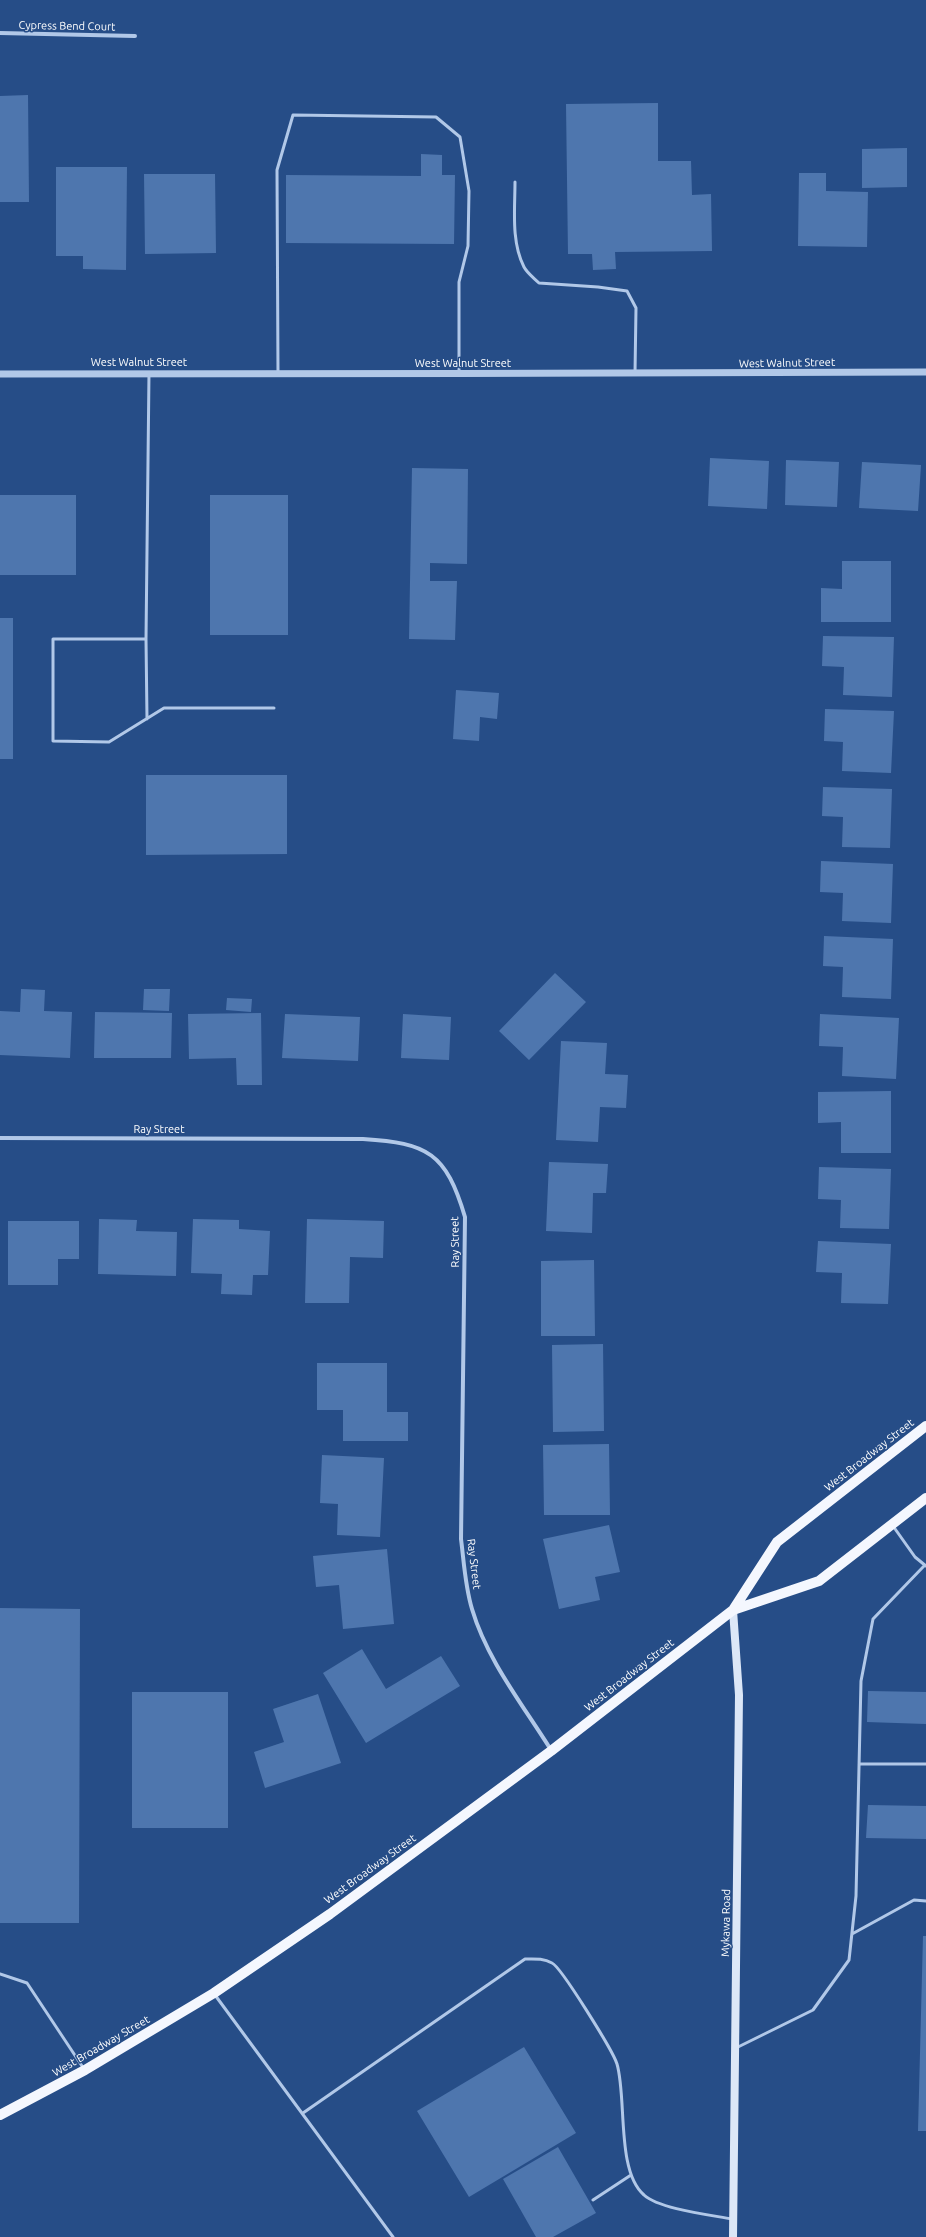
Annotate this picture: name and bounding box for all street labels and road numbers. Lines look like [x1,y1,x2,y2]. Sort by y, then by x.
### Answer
street label: Cypress Bend Court [18,19,116,33]
street label: West Walnut Street [91,355,187,369]
street label: West Walnut Street [415,356,511,370]
street label: West Walnut Street [739,356,835,370]
street label: Ray Street [133,1122,185,1136]
street label: Ray Street [448,1216,462,1268]
street label: West Broadway Street [822,1416,916,1494]
street label: Ray Street [464,1538,484,1590]
street label: West Broadway Street [582,1636,676,1714]
street label: West Broadway Street [322,1831,418,1907]
street label: Mykawa Road [719,1889,733,1957]
street label: West Broadway Street [50,2013,152,2079]

